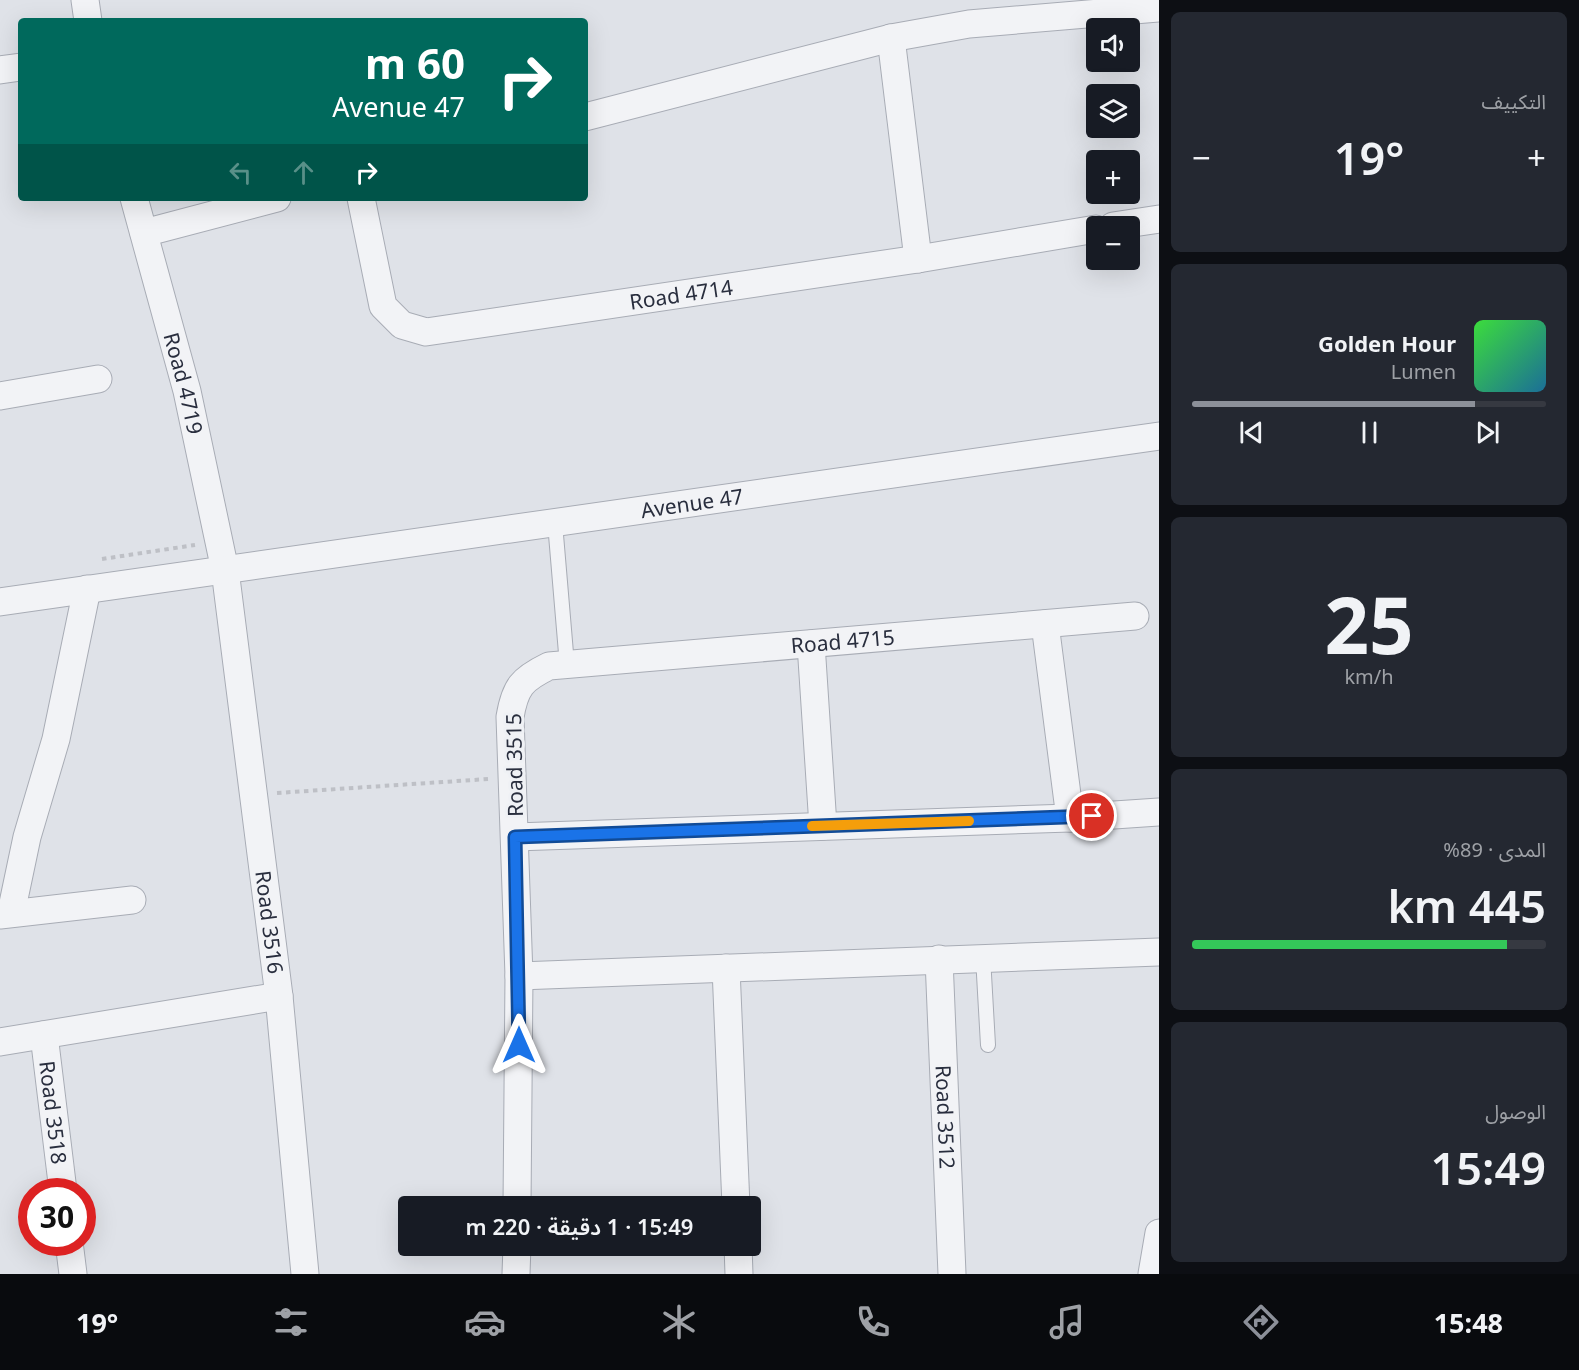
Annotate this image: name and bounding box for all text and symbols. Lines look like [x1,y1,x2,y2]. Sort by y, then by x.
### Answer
map controls [1086,18,1140,270]
button: sound [1086,18,1140,72]
text: 60 m [365,34,465,91]
icon: right [486,42,564,120]
button: layers [1086,84,1140,138]
text: Avenue 47 [332,88,465,125]
text: التكييف [1482,88,1546,115]
text: 19° [1334,127,1404,188]
text: − [1192,135,1211,180]
text: + [1527,135,1546,180]
button: + [1086,150,1140,204]
icon: left [224,156,257,189]
icon: ahead [287,156,320,189]
icon: right [350,156,383,189]
button: − [1086,216,1140,270]
street label: Road 4714 [628,273,735,316]
text: Golden Hour [1318,328,1456,358]
street label: Road 4719 [158,329,210,437]
text: Lumen [1391,358,1456,385]
icon: previous [1235,416,1268,449]
icon: pause [1353,416,1386,449]
icon: next [1471,416,1504,449]
street label: Avenue 47 [639,482,745,524]
text: 25 [1324,571,1414,677]
street label: Road 4715 [790,623,896,659]
text: km/h [1344,663,1394,690]
street label: Road 3515 [499,713,529,817]
pin [1066,790,1117,841]
icon: arrive [1075,799,1108,832]
text: المدى · 89% [1443,836,1546,863]
street label: Road 3516 [249,869,290,975]
text: 445 km [1387,875,1546,936]
position arrow [487,1013,551,1077]
street label: Road 3518 [33,1059,74,1166]
street label: Road 3512 [929,1064,962,1169]
text: الوصول [1485,1098,1546,1125]
text: 15:49 [1431,1137,1546,1198]
speed limit sign: 30 [18,1178,96,1256]
text: 15:49 · 1 دقيقة · 220 m [466,1211,693,1241]
icon: filters [270,1301,312,1343]
icon: car [464,1301,506,1343]
icon: climate [658,1301,700,1343]
icon: phone [852,1301,894,1343]
icon: music [1046,1301,1088,1343]
icon: directions [1240,1301,1282,1343]
text: 19° [76,1304,118,1341]
text: 15:48 [1434,1304,1503,1341]

